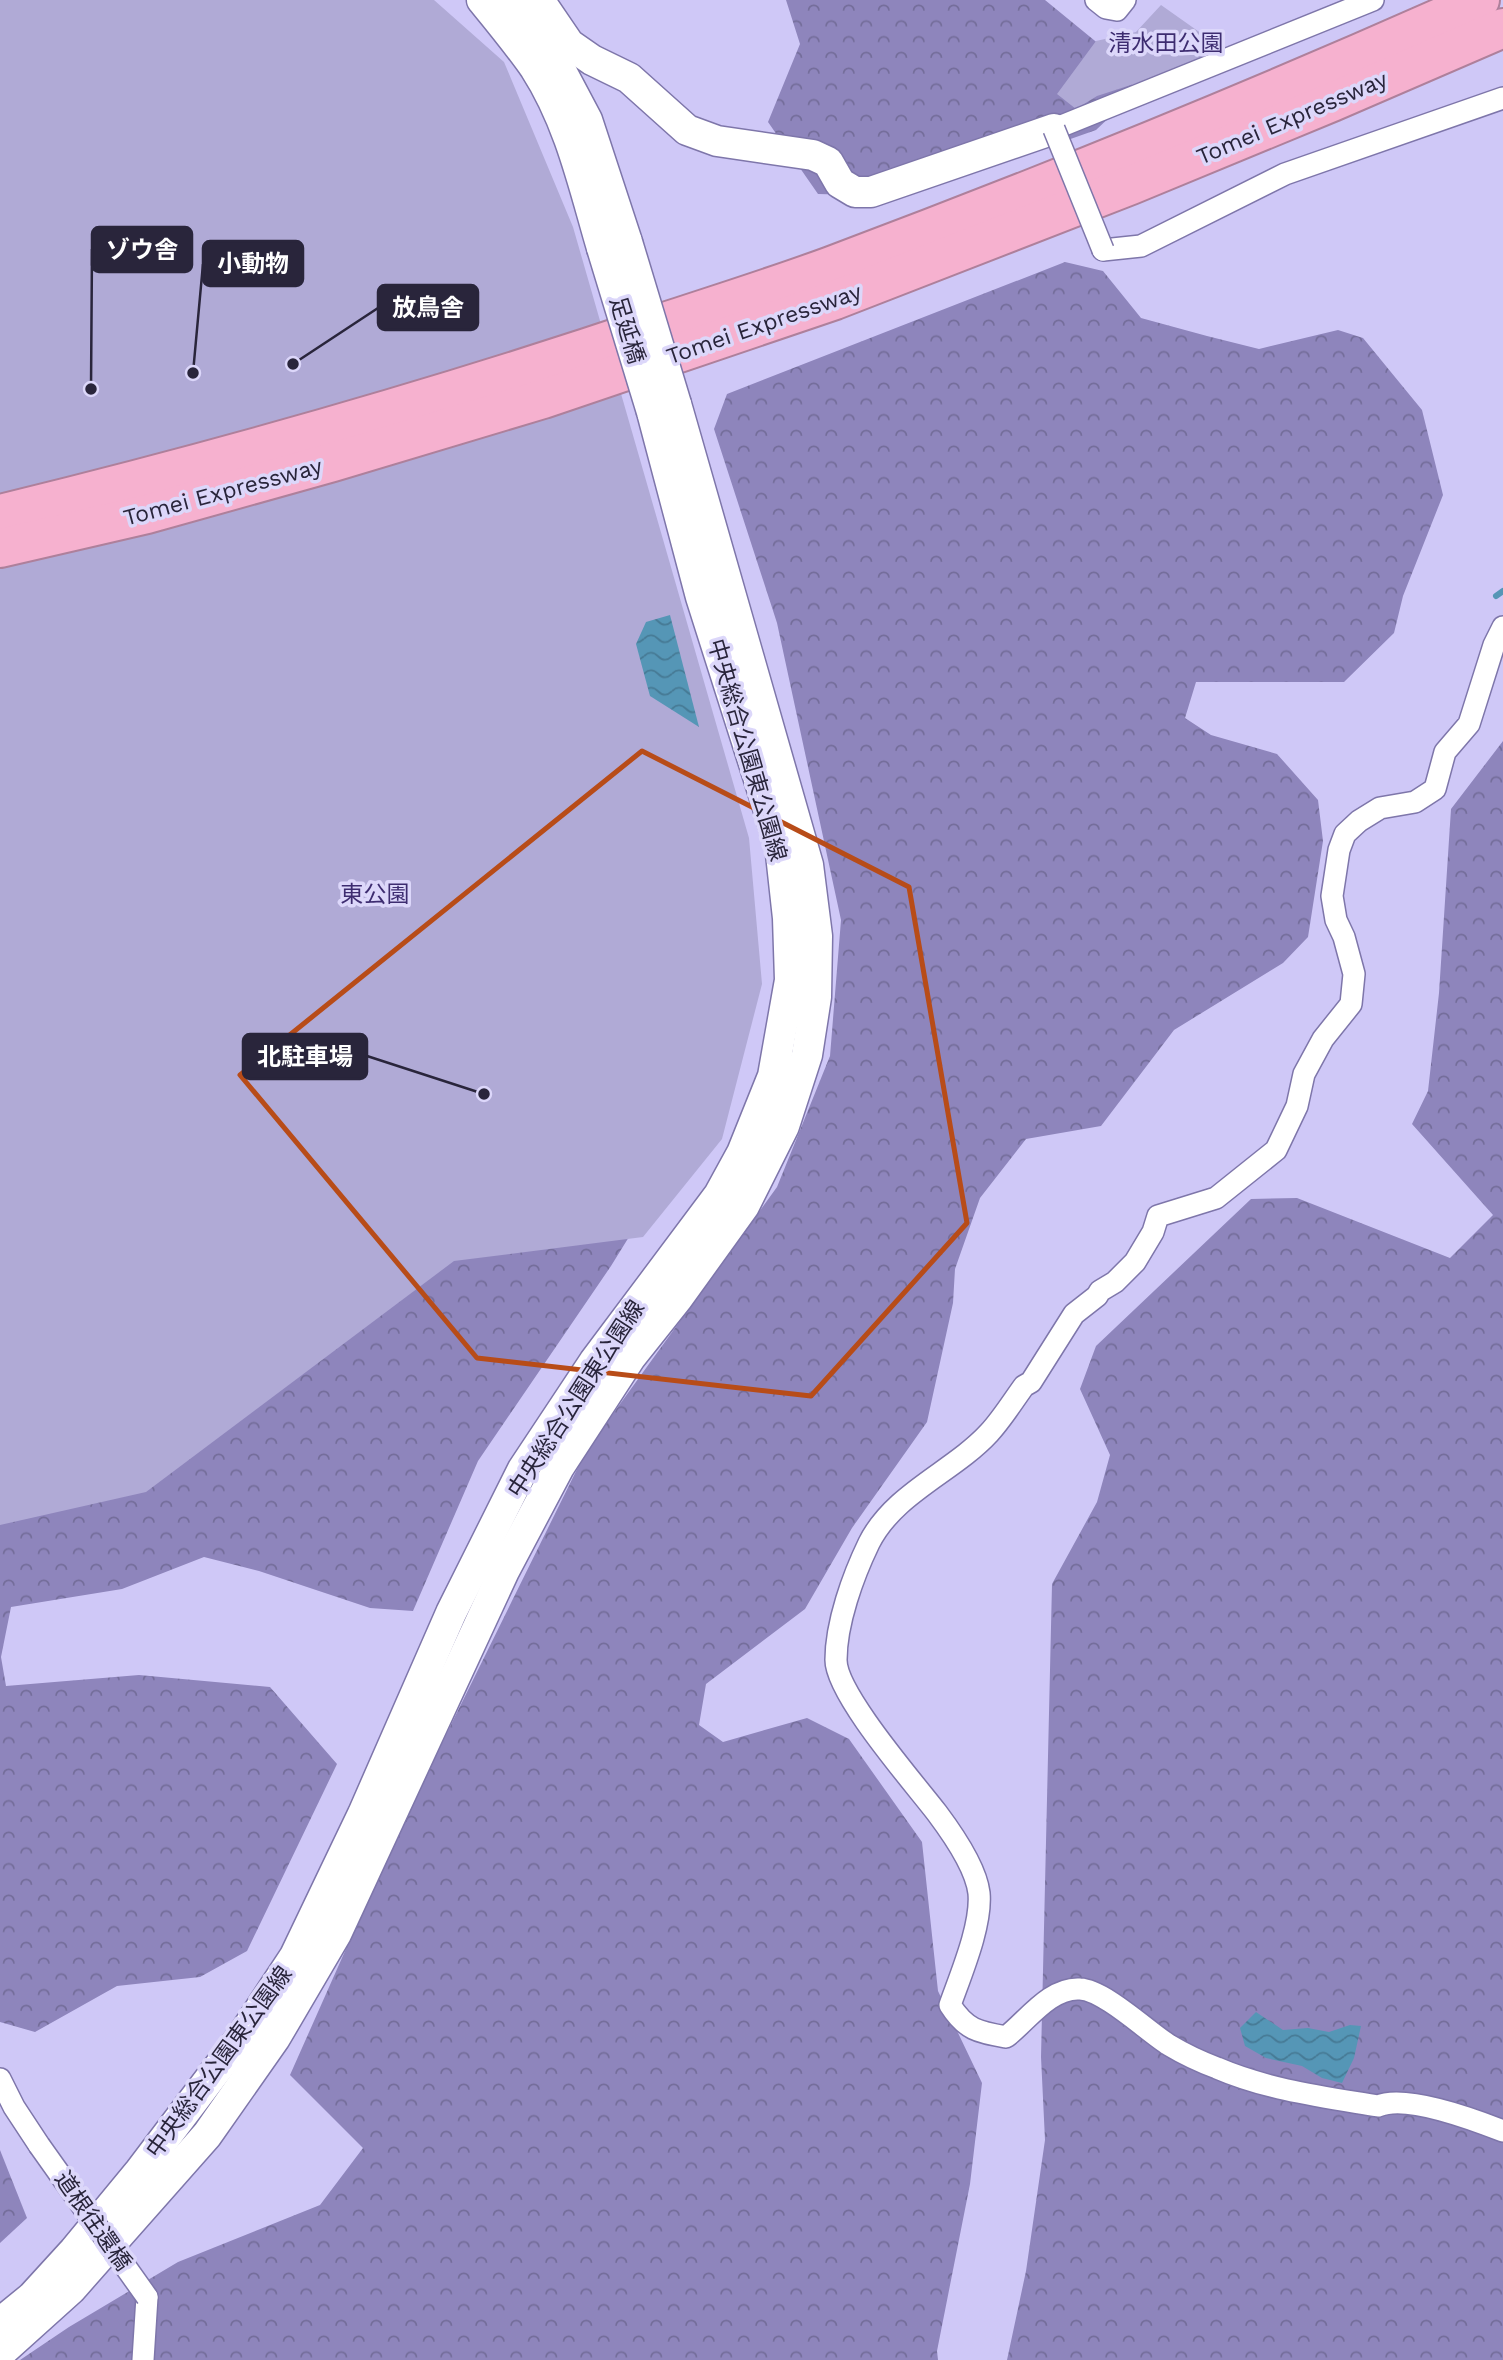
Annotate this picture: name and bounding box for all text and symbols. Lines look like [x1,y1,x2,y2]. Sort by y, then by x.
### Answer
park label: 清水田公園 [1109,30,1224,57]
street label: Tomei Expressway [1193,66,1392,170]
callout: ゾウ舎 [92,227,192,272]
text: ゾウ舎 [106,236,178,264]
callout: 小動物 [203,241,303,286]
text: 小動物 [217,250,289,278]
street label: Tomei Expressway [663,278,865,370]
callout: 放鳥舎 [378,285,478,330]
street label: 足延橋 [604,293,650,367]
text: 放鳥舎 [392,294,464,322]
street label: Tomei Expressway [121,452,325,532]
street label: 中央総合公園東公園線 [702,636,792,864]
park label: 東公園 [341,881,410,908]
callout: 北駐車場 [243,1034,367,1079]
text: 北駐車場 [257,1043,353,1071]
street label: 中央総合公園東公園線 [502,1295,650,1503]
street label: 中央総合公園東公園線 [140,1961,298,2163]
street label: 道根往還橋 [49,2166,137,2276]

